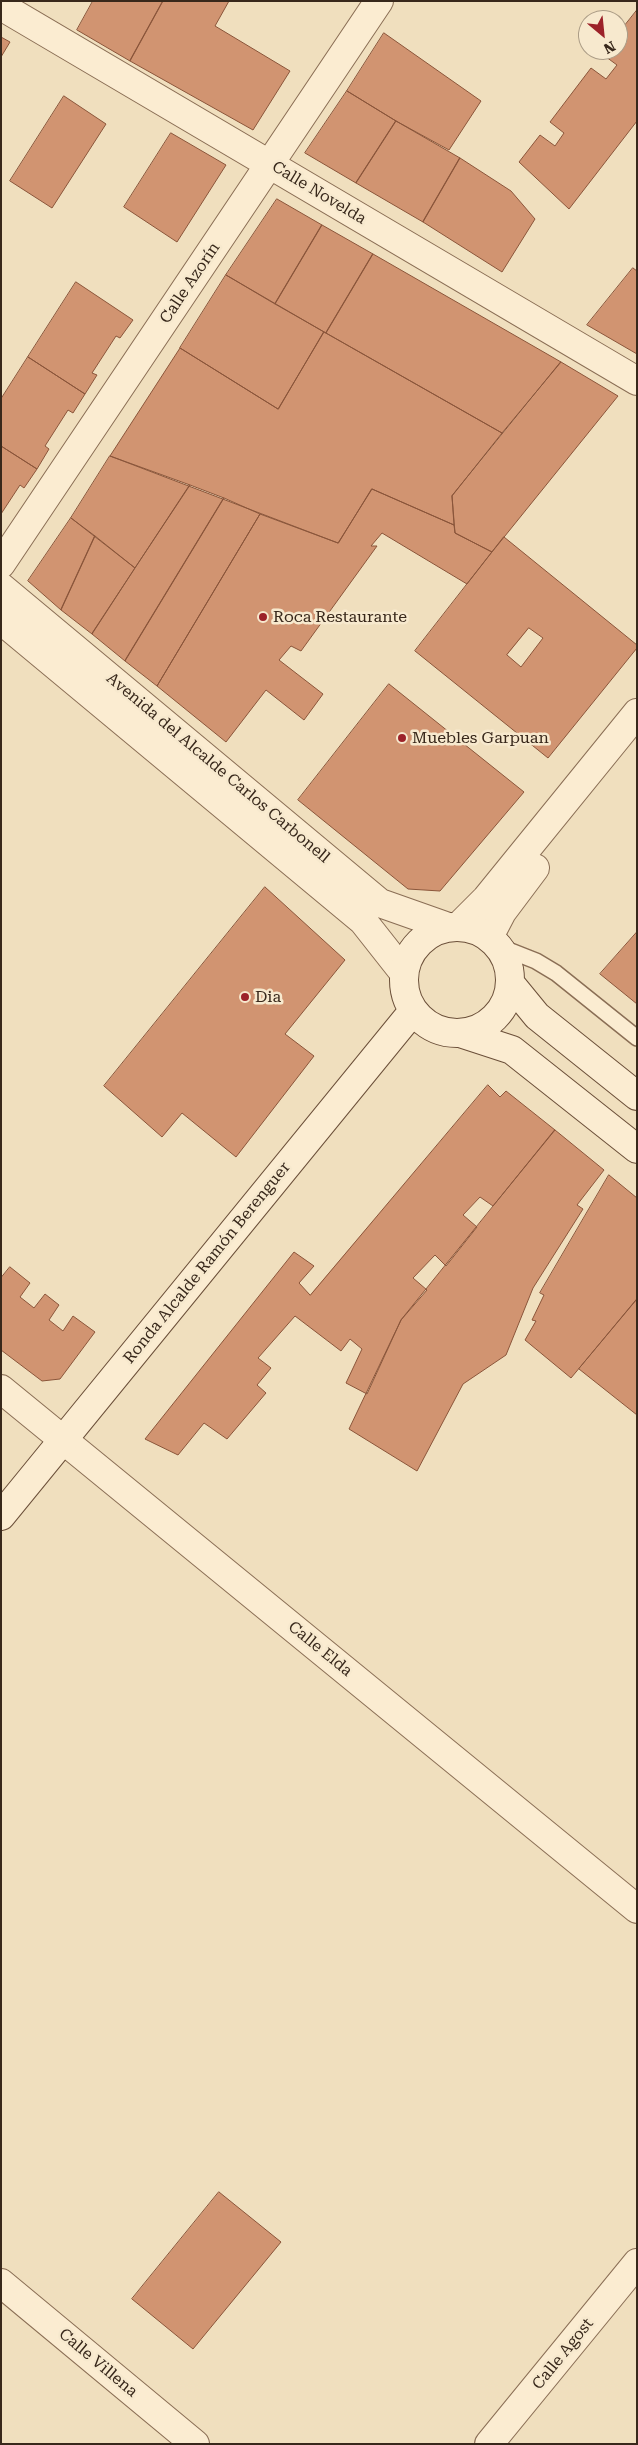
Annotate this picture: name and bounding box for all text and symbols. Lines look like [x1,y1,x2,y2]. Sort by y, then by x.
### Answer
north arrow [578,10,628,60]
text: N [601,38,618,57]
street label: Calle Novelda [268,157,370,229]
street label: Calle Azorín [156,239,224,327]
place label: Roca Restaurante [273,607,407,627]
marker: Roca Restaurante [257,611,269,623]
street label: Avenida del Alcalde Carlos Carbonell [102,669,334,867]
place label: Muebles Garpuan [412,728,549,748]
marker: Muebles Garpuan [396,732,408,744]
place label: Dia [255,987,281,1007]
marker: Dia [239,991,251,1003]
street label: Ronda Alcalde Ramón Berenguer [120,1158,294,1368]
street label: Calle Elda [284,1617,356,1681]
street label: Calle Agost [528,2314,598,2394]
street label: Calle Villena [55,2325,141,2401]

